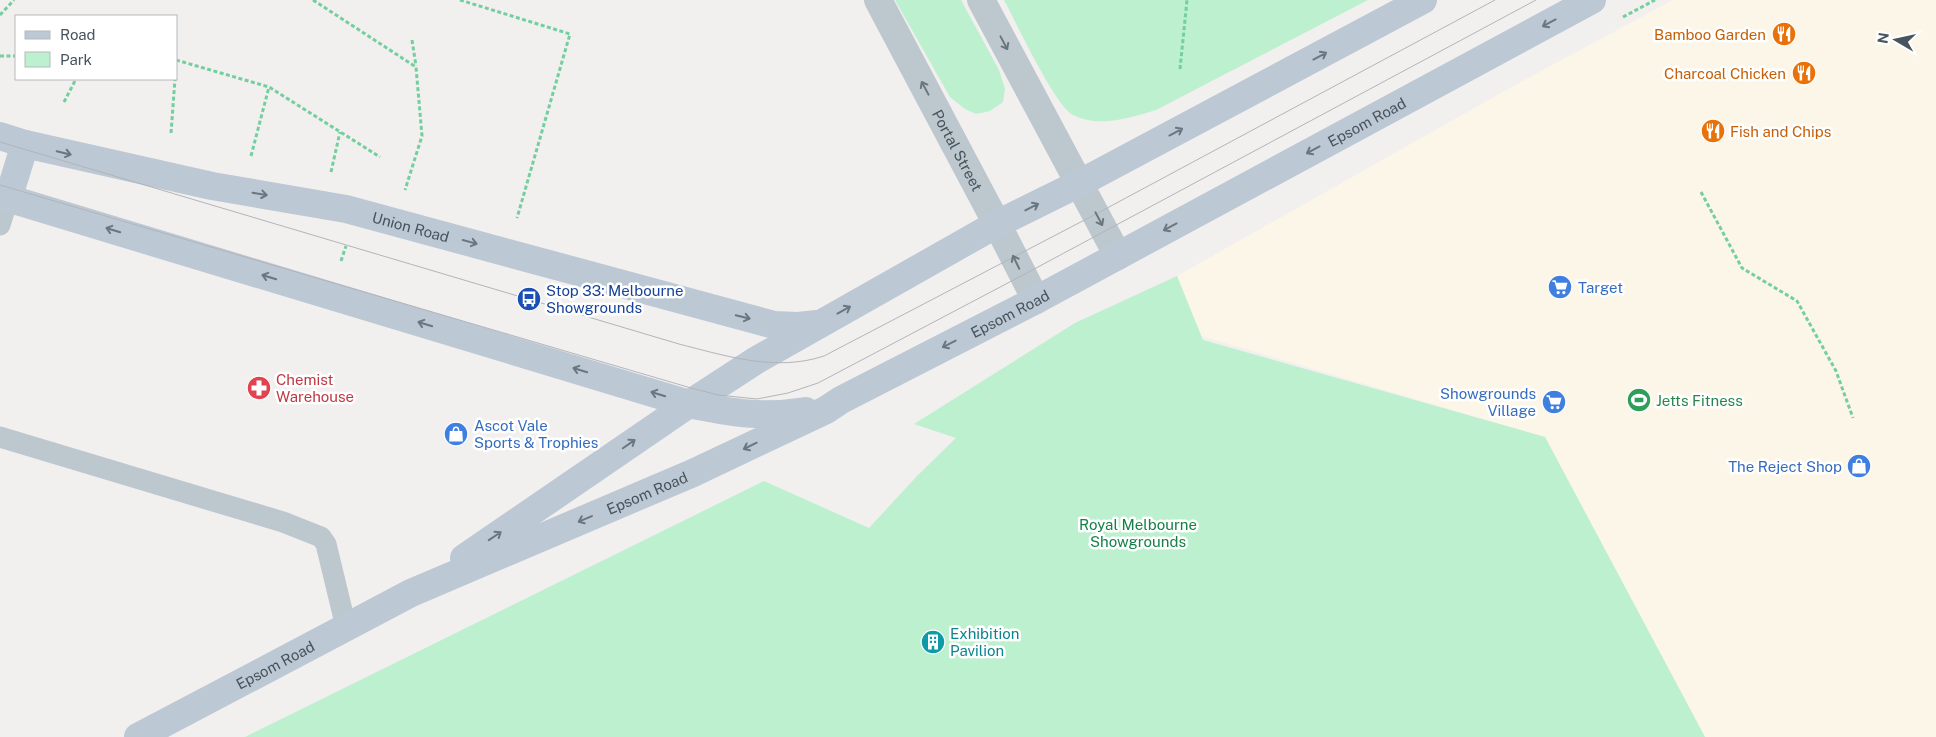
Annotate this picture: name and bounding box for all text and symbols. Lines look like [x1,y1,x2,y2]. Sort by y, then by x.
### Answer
legend [15,15,178,80]
north arrow [1871,15,1921,65]
one-way arrow [1541,18,1556,28]
restaurant icon: Bamboo Garden [1771,21,1797,47]
text: Road [60,26,96,43]
place label: Bamboo Garden [1654,26,1766,43]
text: N [1874,31,1892,45]
one-way arrow [1000,35,1009,50]
text: Park [60,51,92,68]
one-way arrow [1312,51,1327,61]
restaurant icon: Charcoal Chicken [1791,60,1817,86]
place label: Charcoal Chicken [1664,65,1786,82]
one-way arrow [920,81,930,96]
street label: Epsom Road [1324,94,1409,150]
street label: Portal Street [929,107,986,194]
restaurant icon: Fish and Chips [1700,118,1726,144]
place label: Fish and Chips [1730,123,1831,140]
one-way arrow [1168,127,1183,136]
one-way arrow [1306,146,1321,155]
one-way arrow [56,149,72,158]
one-way arrow [252,189,268,199]
one-way arrow [1024,201,1039,211]
street label: Union Road [370,208,451,245]
one-way arrow [1095,211,1104,226]
one-way arrow [1163,222,1178,232]
one-way arrow [106,225,122,235]
one-way arrow [461,238,477,247]
one-way arrow [1011,255,1020,270]
one-way arrow [261,271,277,281]
supermarket icon: Target [1547,274,1573,300]
place label: Target [1578,279,1623,296]
place label: Stop 33: Melbourne Showgrounds [546,282,683,316]
bus stop icon: Stop 33: Melbourne Showgrounds [516,286,542,312]
street label: Epsom Road [968,286,1052,341]
one-way arrow [836,305,850,315]
one-way arrow [735,313,751,322]
one-way arrow [417,318,433,328]
one-way arrow [942,339,957,349]
one-way arrow [573,365,589,375]
place label: Chemist Warehouse [276,371,354,405]
pharmacy icon: Chemist Warehouse [246,375,272,401]
place label: Showgrounds Village [1440,385,1536,419]
sports icon: Jetts Fitness [1626,387,1652,413]
one-way arrow [650,388,666,398]
supermarket icon: Showgrounds Village [1541,389,1567,415]
place label: Jetts Fitness [1656,392,1743,409]
place label: Ascot Vale Sports & Trophies [474,417,598,451]
shop icon: Ascot Vale Sports & Trophies [443,421,469,447]
one-way arrow [622,439,636,449]
one-way arrow [742,441,757,451]
shop icon: The Reject Shop [1846,453,1872,479]
place label: The Reject Shop [1728,458,1842,475]
street label: Epsom Road [604,468,690,517]
one-way arrow [578,514,593,524]
park label: Royal Melbourne Showgrounds [1079,516,1197,550]
one-way arrow [488,531,502,541]
place label: Exhibition Pavilion [950,625,1019,659]
building icon: Exhibition Pavilion [920,629,946,655]
street label: Epsom Road [233,637,317,692]

